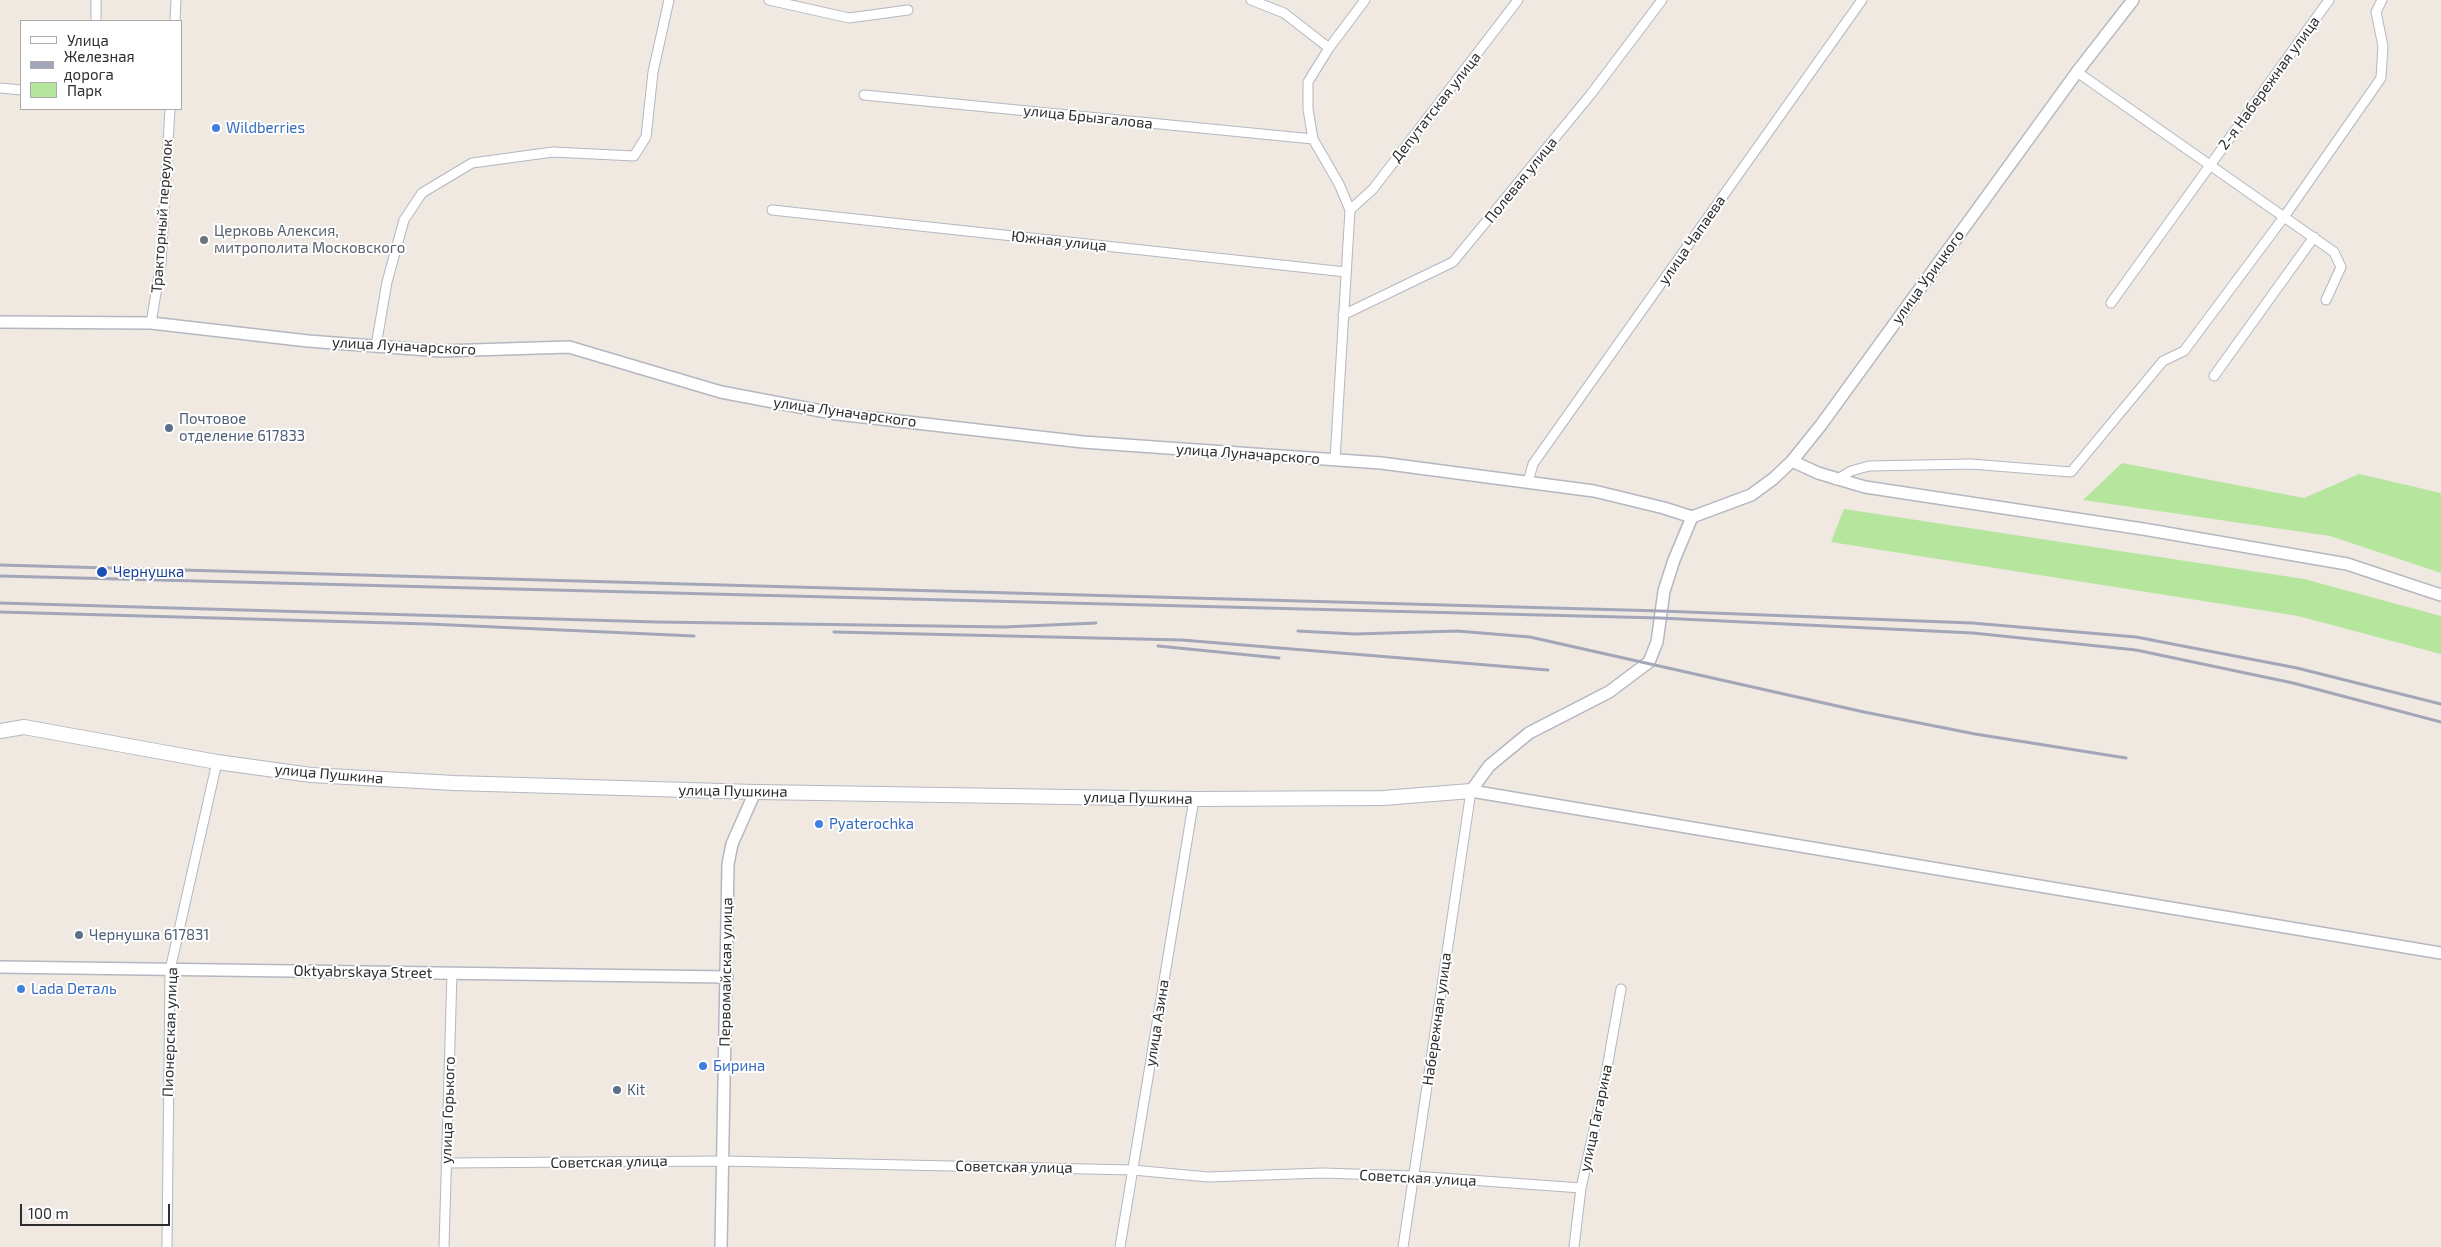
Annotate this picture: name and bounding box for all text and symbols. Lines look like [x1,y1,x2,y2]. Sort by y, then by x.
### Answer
street label: 2-я Набережная улица [2215,13,2323,153]
legend [20,20,182,110]
text: Улица [67,31,109,49]
text: Железная дорога [64,47,135,83]
street label: Депутатская улица [1387,48,1485,166]
text: Парк [67,81,102,99]
street label: улица Брызгалова [1022,101,1154,133]
place label: Wildberries [226,119,305,137]
marker: Wildberries [210,122,222,134]
street label: Полевая улица [1481,134,1561,226]
street label: Тракторный переулок [148,138,176,294]
street label: улица Чапаева [1655,192,1729,288]
place label: Церковь Алексия, митрополита Московского [214,222,405,257]
street label: Южная улица [1010,227,1108,255]
street label: улица Урицкого [1888,227,1968,327]
marker: Церковь Алексия, митрополита Московского [198,234,210,246]
street label: улица Луначарского [331,333,477,359]
street label: улица Луначарского [772,393,918,431]
place label: Почтовое отделение 617833 [179,410,305,445]
marker: Почтовое отделение 617833 [163,422,175,434]
street label: улица Луначарского [1175,440,1321,468]
place label: Чернушка [113,563,184,581]
marker: Чернушка [95,565,109,579]
street label: улица Пушкина [274,760,384,788]
street label: улица Пушкина [678,781,788,801]
street label: улица Пушкина [1083,788,1193,808]
place label: Pyaterochka [829,815,914,833]
marker: Pyaterochka [813,818,825,830]
street label: Первомайская улица [716,897,736,1047]
place label: Чернушка 617831 [89,926,209,944]
marker: Чернушка 617831 [73,929,85,941]
street label: Набережная улица [1419,951,1455,1087]
street label: Oktyabrskaya Street [294,962,432,982]
street label: Пионерская улица [159,967,181,1097]
street label: улица Азина [1141,978,1173,1068]
place label: Lada Dеталь [31,980,117,998]
marker: Lada Dеталь [15,983,27,995]
street label: улица Горького [437,1056,459,1164]
place label: Бирина [713,1057,765,1075]
marker: Бирина [697,1060,709,1072]
street label: улица Гагарина [1576,1063,1616,1173]
place label: Kit [627,1081,645,1099]
marker: Kit [611,1084,623,1096]
street label: Советская улица [550,1152,668,1172]
street label: Советская улица [955,1157,1073,1177]
street label: Советская улица [1359,1166,1477,1190]
scale bar [22,1194,172,1226]
text: 100 m [28,1204,69,1222]

